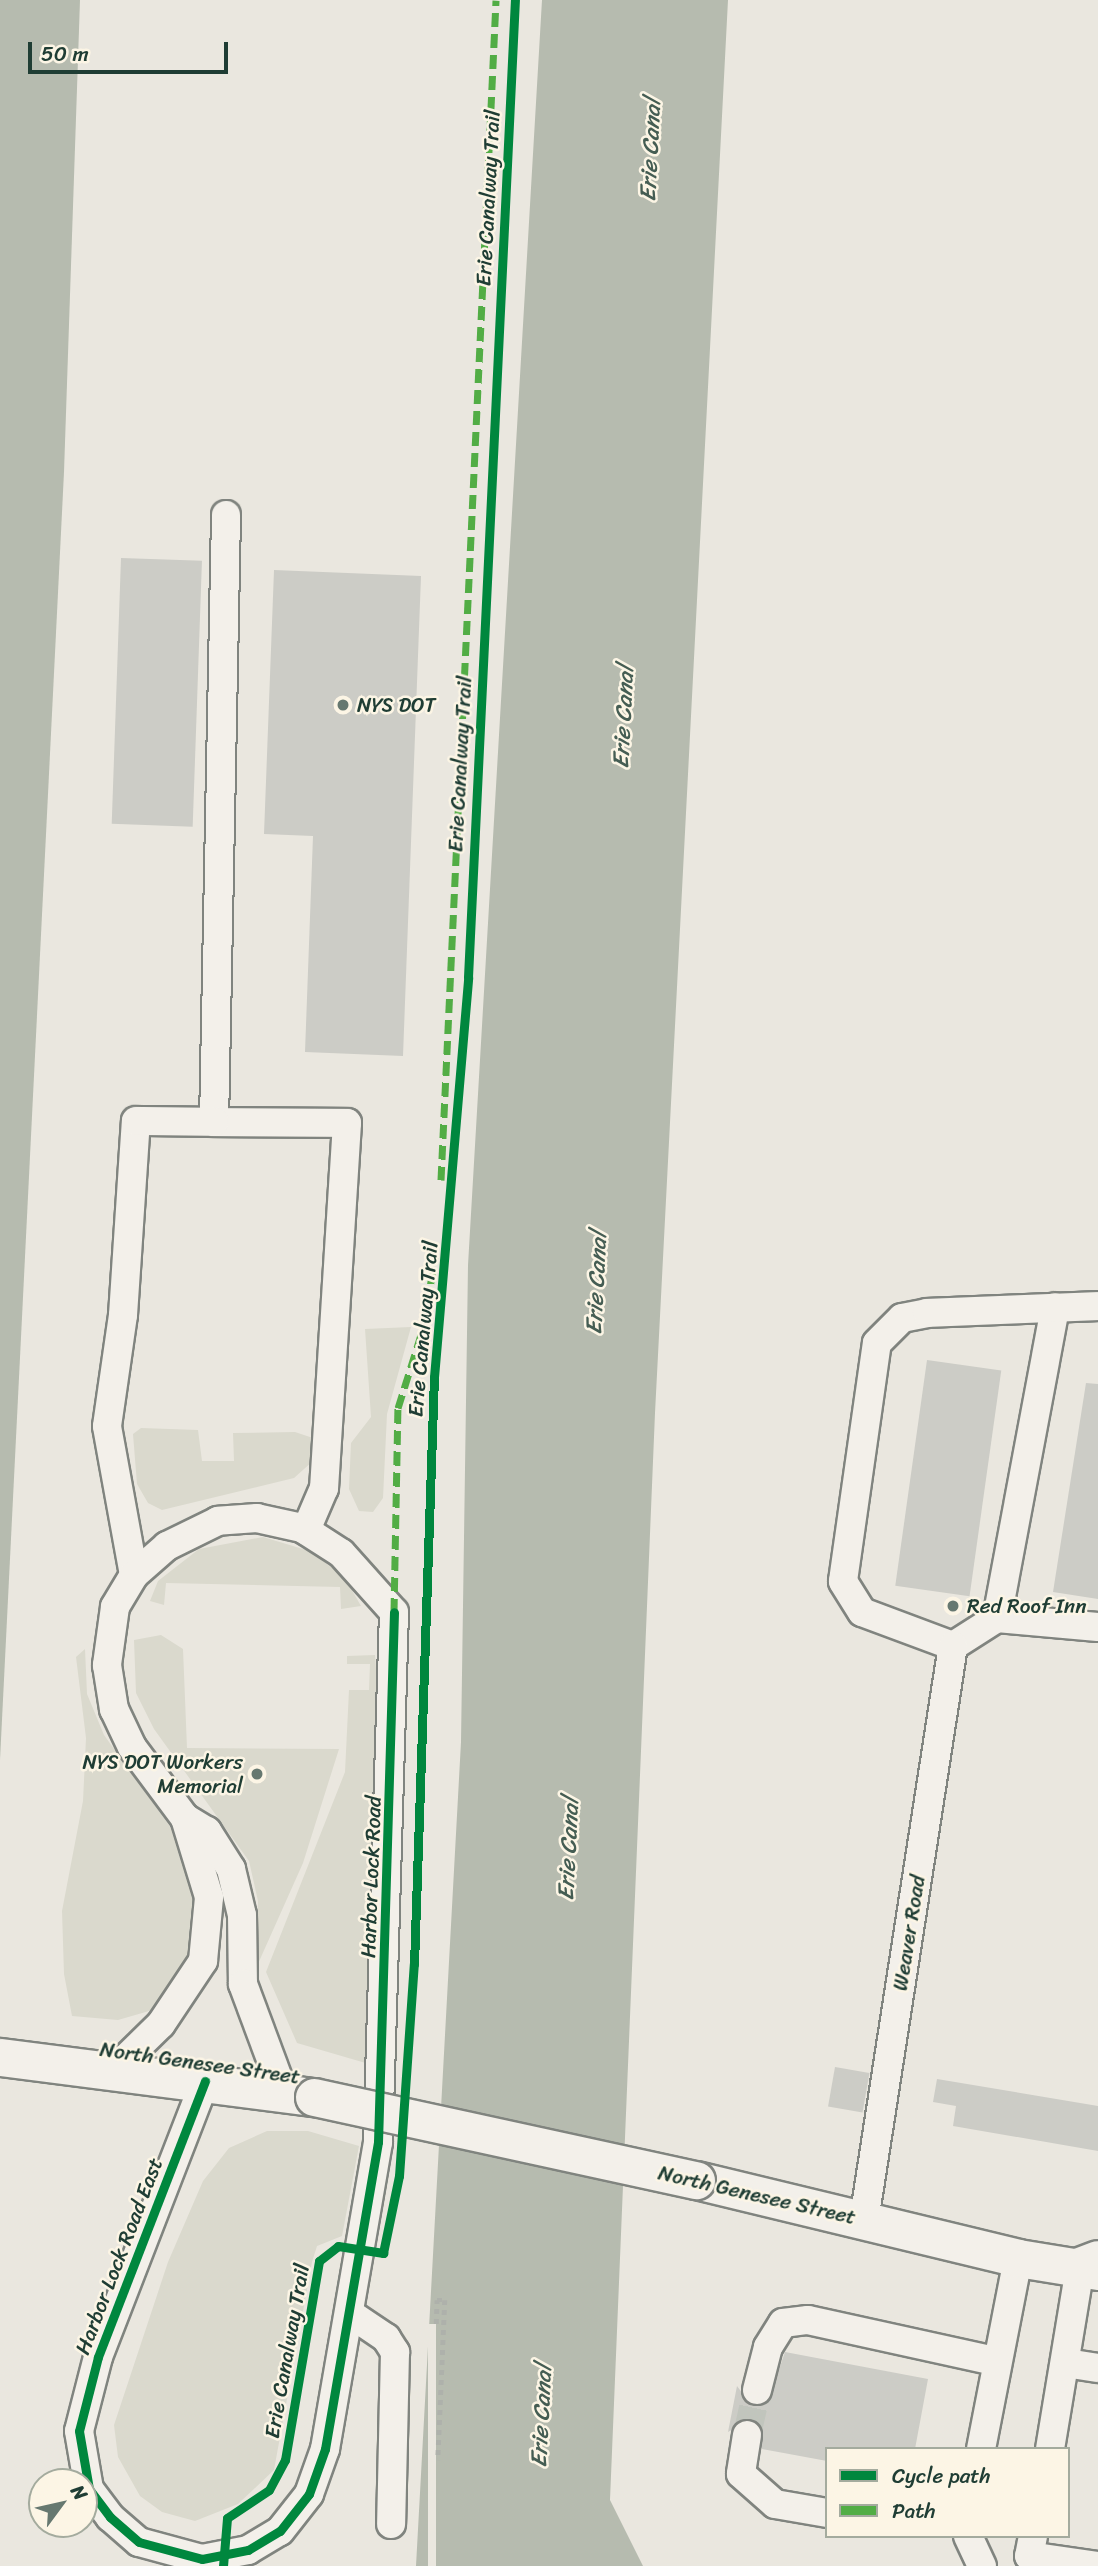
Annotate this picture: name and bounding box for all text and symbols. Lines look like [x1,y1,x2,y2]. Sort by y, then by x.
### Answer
scale bar [32,28,231,72]
text: 50 m [41,35,89,73]
water label: Erie Canal [635,98,667,202]
street label: Erie Canalway Trail [471,109,505,287]
water label: Erie Canal [608,665,640,769]
street label: Erie Canalway Trail [443,675,477,853]
place label: NYS DOT [357,692,436,718]
marker: NYS DOT [335,697,351,713]
water label: Erie Canal [581,1231,613,1335]
street label: Erie Canalway Trail [403,1240,443,1418]
place label: Red Roof Inn [967,1593,1087,1619]
marker: Red Roof Inn [945,1598,961,1614]
place label: NYS DOT Workers Memorial [83,1749,243,1799]
marker: NYS DOT Workers Memorial [249,1766,265,1782]
street label: Harbor Lock Road [356,1795,386,1959]
water label: Erie Canal [553,1797,585,1901]
street label: Weaver Road [887,1873,931,1993]
street label: North Genesee Street [98,2036,302,2090]
street label: Harbor Lock Road East [70,2154,168,2358]
street label: North Genesee Street [655,2160,859,2230]
street label: Erie Canalway Trail [259,2262,315,2440]
water label: Erie Canal [526,2364,558,2468]
legend [825,2447,1070,2538]
text: Cycle path [892,2457,991,2495]
north arrow [28,2468,98,2538]
text: N [62,2478,97,2507]
text: Path [892,2492,935,2530]

